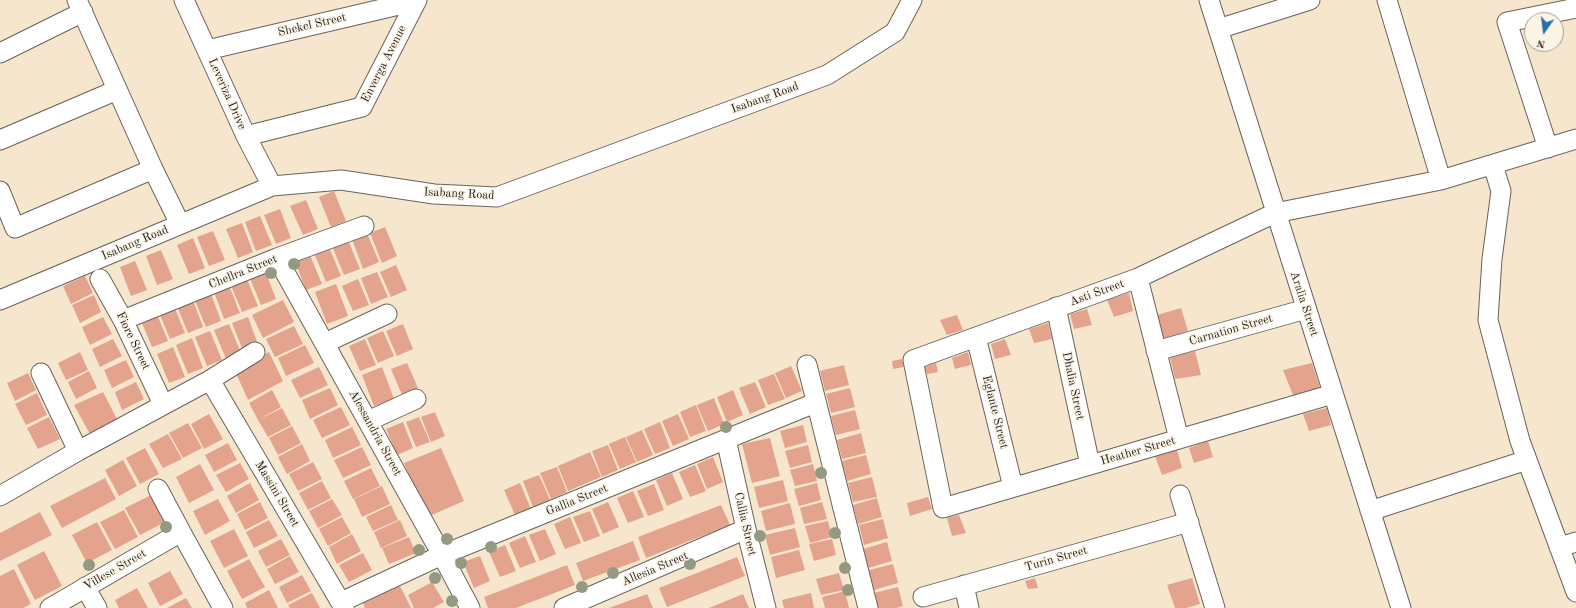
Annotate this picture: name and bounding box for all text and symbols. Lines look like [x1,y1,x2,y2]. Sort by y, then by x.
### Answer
street label: Shekel Street [276,10,348,40]
north arrow [1524,12,1564,52]
street label: Enverga Avenue [358,23,410,105]
text: N [1536,37,1547,50]
street label: Leveriza Drive [205,56,249,132]
street label: Isabang Road [729,79,801,117]
street label: Isabang Road [423,185,495,203]
street label: Isabang Road [100,223,170,263]
street label: Chellra Street [207,252,279,292]
street label: Aralia Street [1287,270,1321,338]
street label: Asti Street [1068,276,1126,310]
street label: Fiore Street [113,310,153,372]
street label: Carnation Street [1188,311,1274,349]
street label: Dhalia Street [1059,351,1087,421]
street label: Eglante Street [979,374,1011,450]
street label: Alessandria Street [345,387,405,479]
street label: Heather Street [1099,433,1177,469]
street label: Massini Street [252,458,302,530]
street label: Gallia Street [544,481,610,519]
street label: Callia Street [731,491,759,557]
street label: Turin Street [1023,543,1089,575]
street label: Villese Street [81,546,149,594]
street label: Allesia Street [620,549,690,589]

